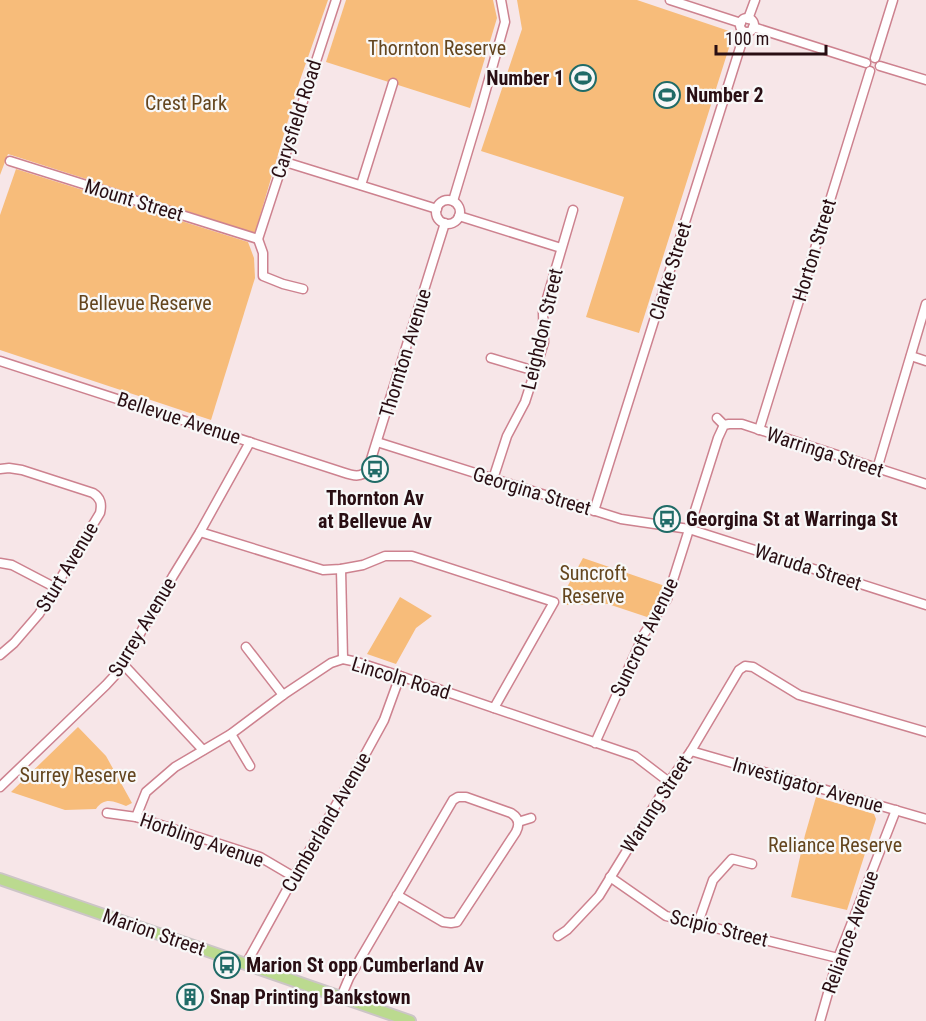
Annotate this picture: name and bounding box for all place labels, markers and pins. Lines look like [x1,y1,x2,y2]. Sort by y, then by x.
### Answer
sports icon: Number 1 [568,63,598,93]
place label: Number 1 [486,66,564,90]
sports icon: Number 2 [652,80,682,110]
place label: Number 2 [686,83,764,107]
bus stop icon: Thornton Av at Bellevue Av [360,454,390,484]
place label: Thornton Av at Bellevue Av [318,486,432,533]
bus stop icon: Georgina St at Warringa St [652,504,682,534]
place label: Georgina St at Warringa St [686,507,898,531]
bus stop icon: Marion St opp Cumberland Av [212,950,242,980]
place label: Marion St opp Cumberland Av [246,953,484,977]
building icon: Snap Printing Bankstown [175,982,205,1012]
place label: Snap Printing Bankstown [210,985,411,1009]

